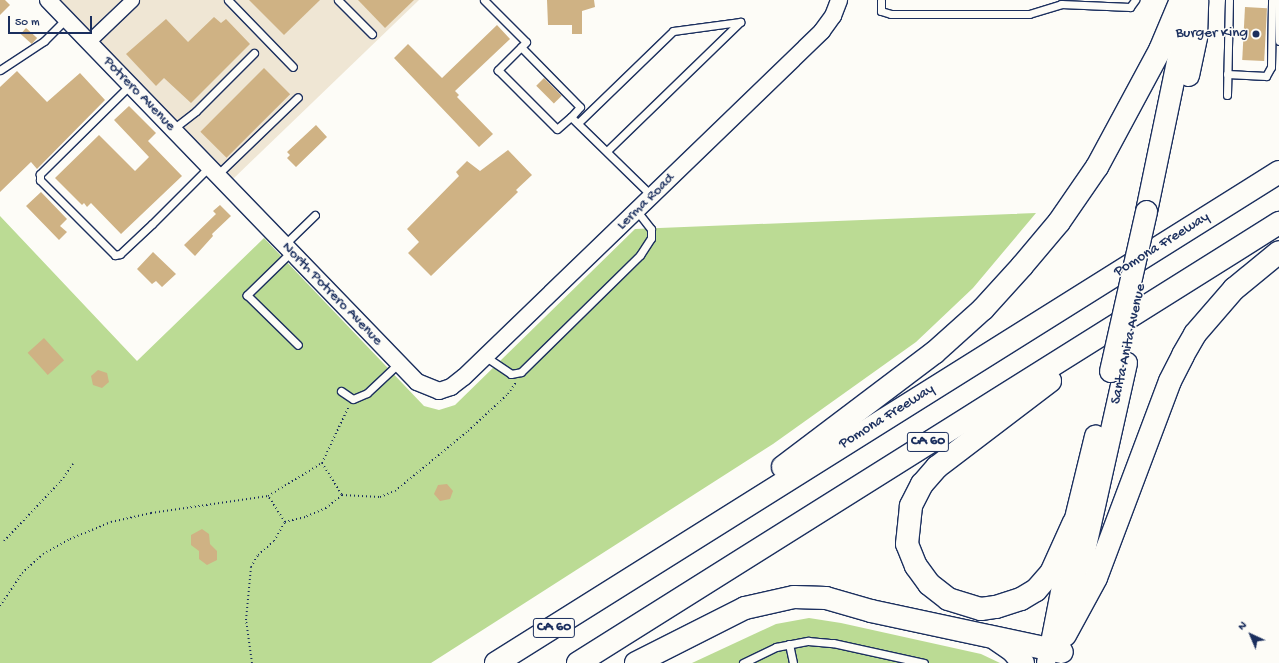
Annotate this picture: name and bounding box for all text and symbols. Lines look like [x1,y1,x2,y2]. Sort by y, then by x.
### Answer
scale bar [10,8,94,34]
text: 50 m [15,16,40,30]
place label: Burger King [1176,25,1248,43]
marker: Burger King [1251,29,1261,39]
street label: Potrero Avenue [99,53,179,135]
street label: Lerma Road [613,170,679,234]
street label: Pomona Freeway [1111,208,1213,282]
street label: North Potrero Avenue [278,238,386,350]
street label: Santa Anita Avenue [1107,282,1151,406]
street label: Pomona Freeway [836,380,938,454]
road number: CA 60 [906,430,950,454]
north arrow [1231,615,1271,655]
road number: CA 60 [532,616,576,640]
text: N [1236,620,1249,633]

